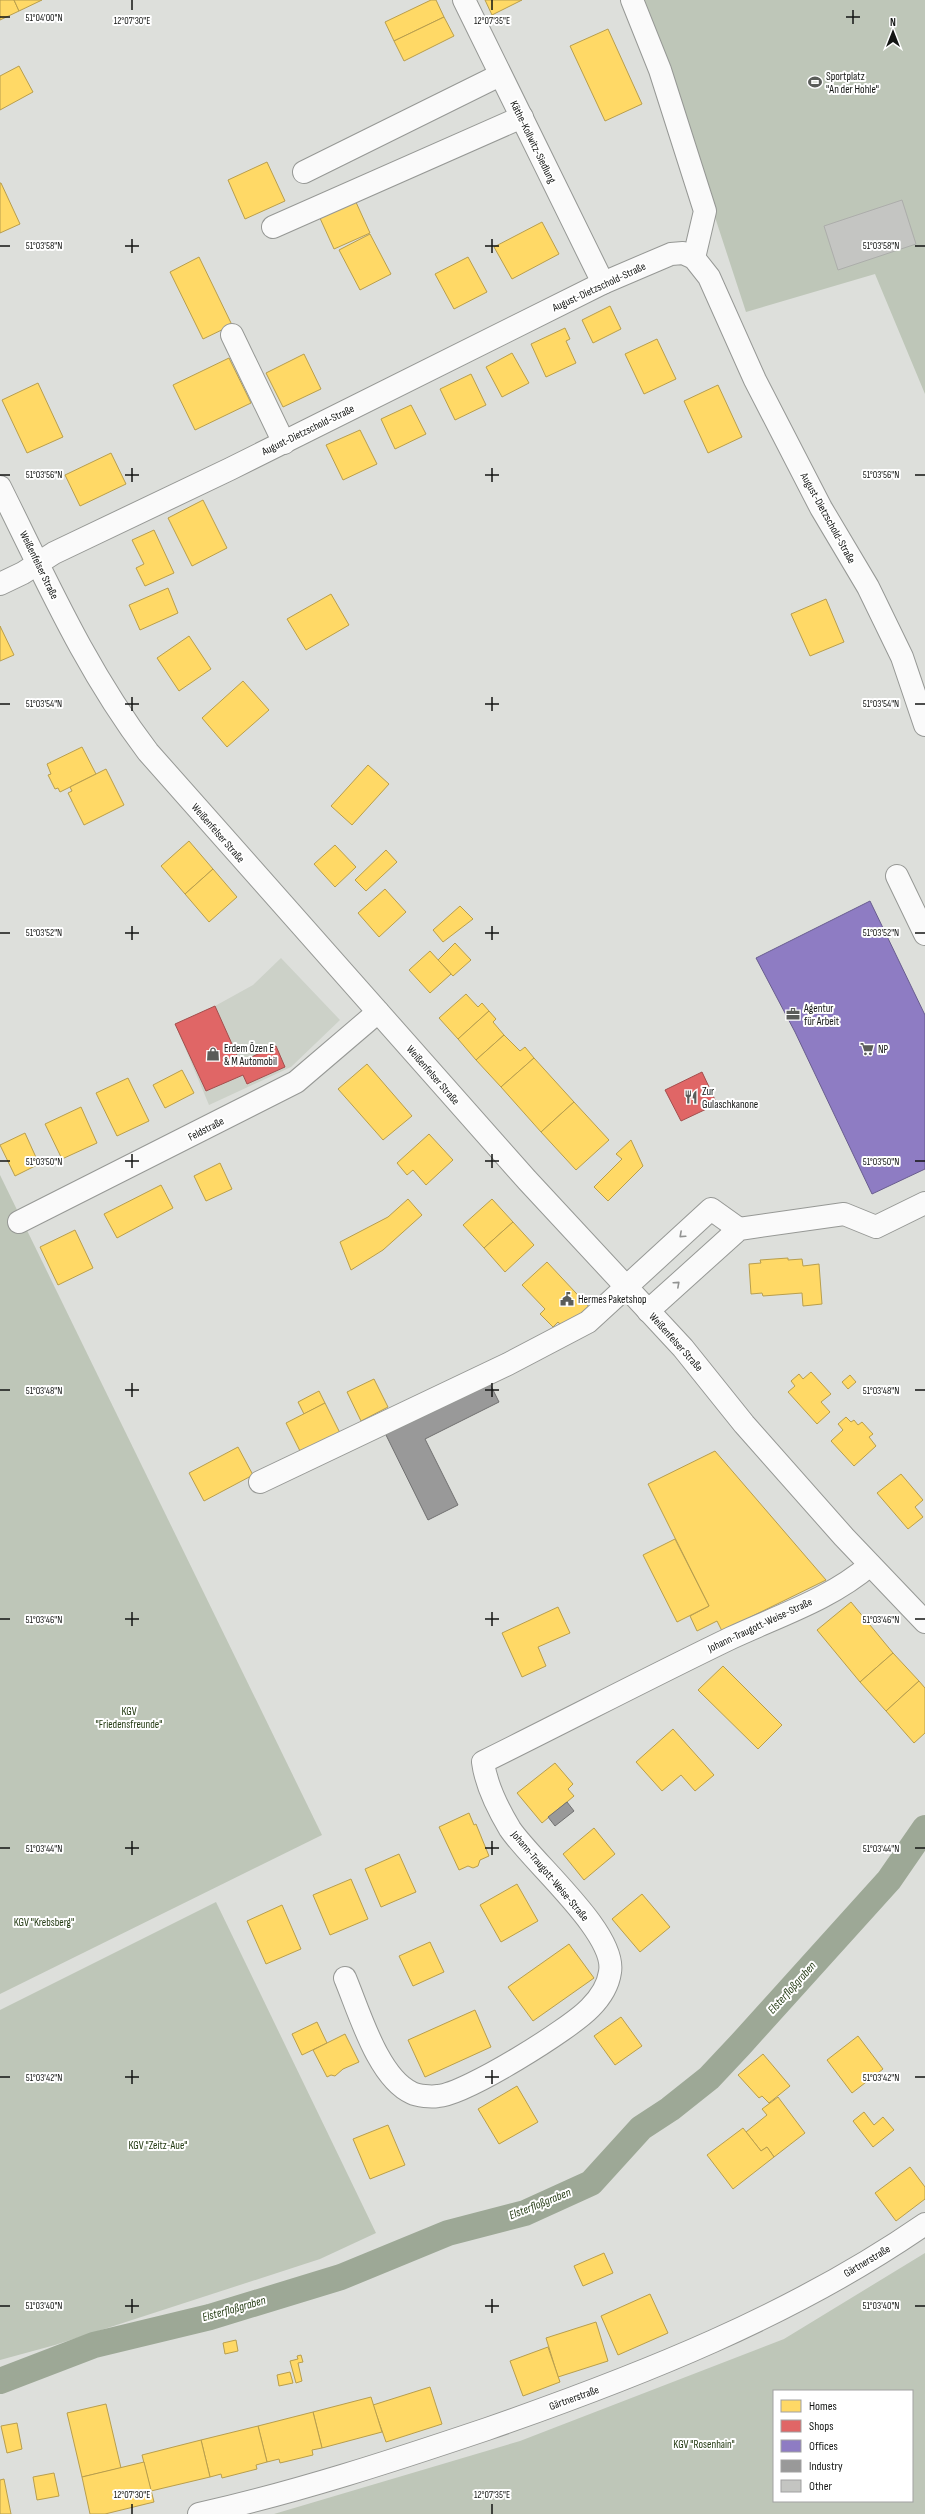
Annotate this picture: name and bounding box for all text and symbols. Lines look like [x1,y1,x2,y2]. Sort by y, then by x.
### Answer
text: 51°04'00"N [25,12,63,24]
north arrow [873,12,913,52]
text: 12°07'30"E [114,15,150,27]
text: 12°07'35"E [474,15,510,27]
text: N [890,16,896,29]
place label: Sportplatz "An der Hohle" [826,70,879,96]
sports icon: Sportplatz "An der Hohle" [807,74,823,90]
street label: Käthe-Kollwitz-Siedlung [507,99,559,186]
text: 51°03'58"N [26,240,62,252]
text: 51°03'58"N [863,240,899,252]
street label: August-Dietzschold-Straße [549,260,648,315]
street label: August-Dietzschold-Straße [259,402,356,459]
text: 51°03'56"N [26,469,62,481]
text: 51°03'56"N [863,469,899,481]
street label: August-Dietzschold-Straße [797,470,858,565]
street label: Weißenfelser Straße [17,529,61,601]
text: 51°03'54"N [26,698,62,710]
text: 51°03'54"N [863,698,899,710]
street label: Weißenfelser Straße [189,801,247,865]
text: 51°03'52"N [26,927,62,939]
text: 51°03'52"N [863,927,899,939]
place label: Agentur für Arbeit [803,1002,840,1028]
office icon: Agentur für Arbeit [785,1006,801,1022]
supermarket icon: NP [859,1041,875,1057]
place label: Erdem Özen E & M Automobil [224,1042,277,1068]
street label: Weißenfelser Straße [404,1043,462,1107]
place label: NP [878,1043,889,1056]
shop icon: Erdem Özen E & M Automobil [205,1046,221,1062]
place label: Zur Gulaschkanone [702,1085,758,1111]
restaurant icon: Zur Gulaschkanone [683,1089,699,1105]
street label: Feldstraße [186,1114,226,1144]
text: 51°03'50"N [26,1156,62,1168]
text: 51°03'50"N [863,1156,899,1168]
one-way arrow [679,1231,687,1238]
one-way arrow [672,1282,680,1289]
public building icon: Hermes Paketshop [559,1291,575,1307]
place label: Hermes Paketshop [578,1293,647,1306]
street label: Weißenfelser Straße [646,1310,706,1374]
text: 51°03'48"N [26,1385,62,1397]
text: 51°03'48"N [863,1385,899,1397]
street label: Johann-Traugott-Weise-Straße [705,1595,814,1655]
text: 51°03'46"N [26,1614,62,1626]
text: 51°03'46"N [863,1614,899,1626]
park label: KGV "Friedensfreunde" [96,1705,162,1731]
street label: Johann-Traugott-Weise-Straße [508,1828,591,1924]
text: 51°03'44"N [26,1843,62,1855]
text: 51°03'44"N [863,1843,899,1855]
park label: KGV "Krebsberg" [14,1916,74,1929]
water label: Elsterfloßgraben [765,1959,819,2017]
text: 51°03'42"N [26,2072,62,2084]
text: 51°03'42"N [863,2072,899,2084]
park label: KGV "Zeitz-Aue" [128,2139,188,2152]
water label: Elsterfloßgraben [507,2185,573,2223]
street label: Gärtnerstraße [841,2242,893,2280]
water label: Elsterfloßgraben [201,2293,267,2325]
text: 51°03'40"N [26,2300,62,2312]
text: 51°03'40"N [863,2300,899,2312]
street label: Gärtnerstraße [547,2383,601,2413]
legend [773,2390,913,2502]
text: Homes [809,2399,837,2414]
text: Shops [809,2419,834,2434]
park label: KGV "Rosenhain" [673,2438,735,2451]
text: Offices [809,2439,838,2454]
text: Industry [809,2459,843,2474]
text: Other [809,2479,833,2494]
text: 12°07'30"E [114,2489,150,2501]
text: 12°07'35"E [474,2489,510,2501]

